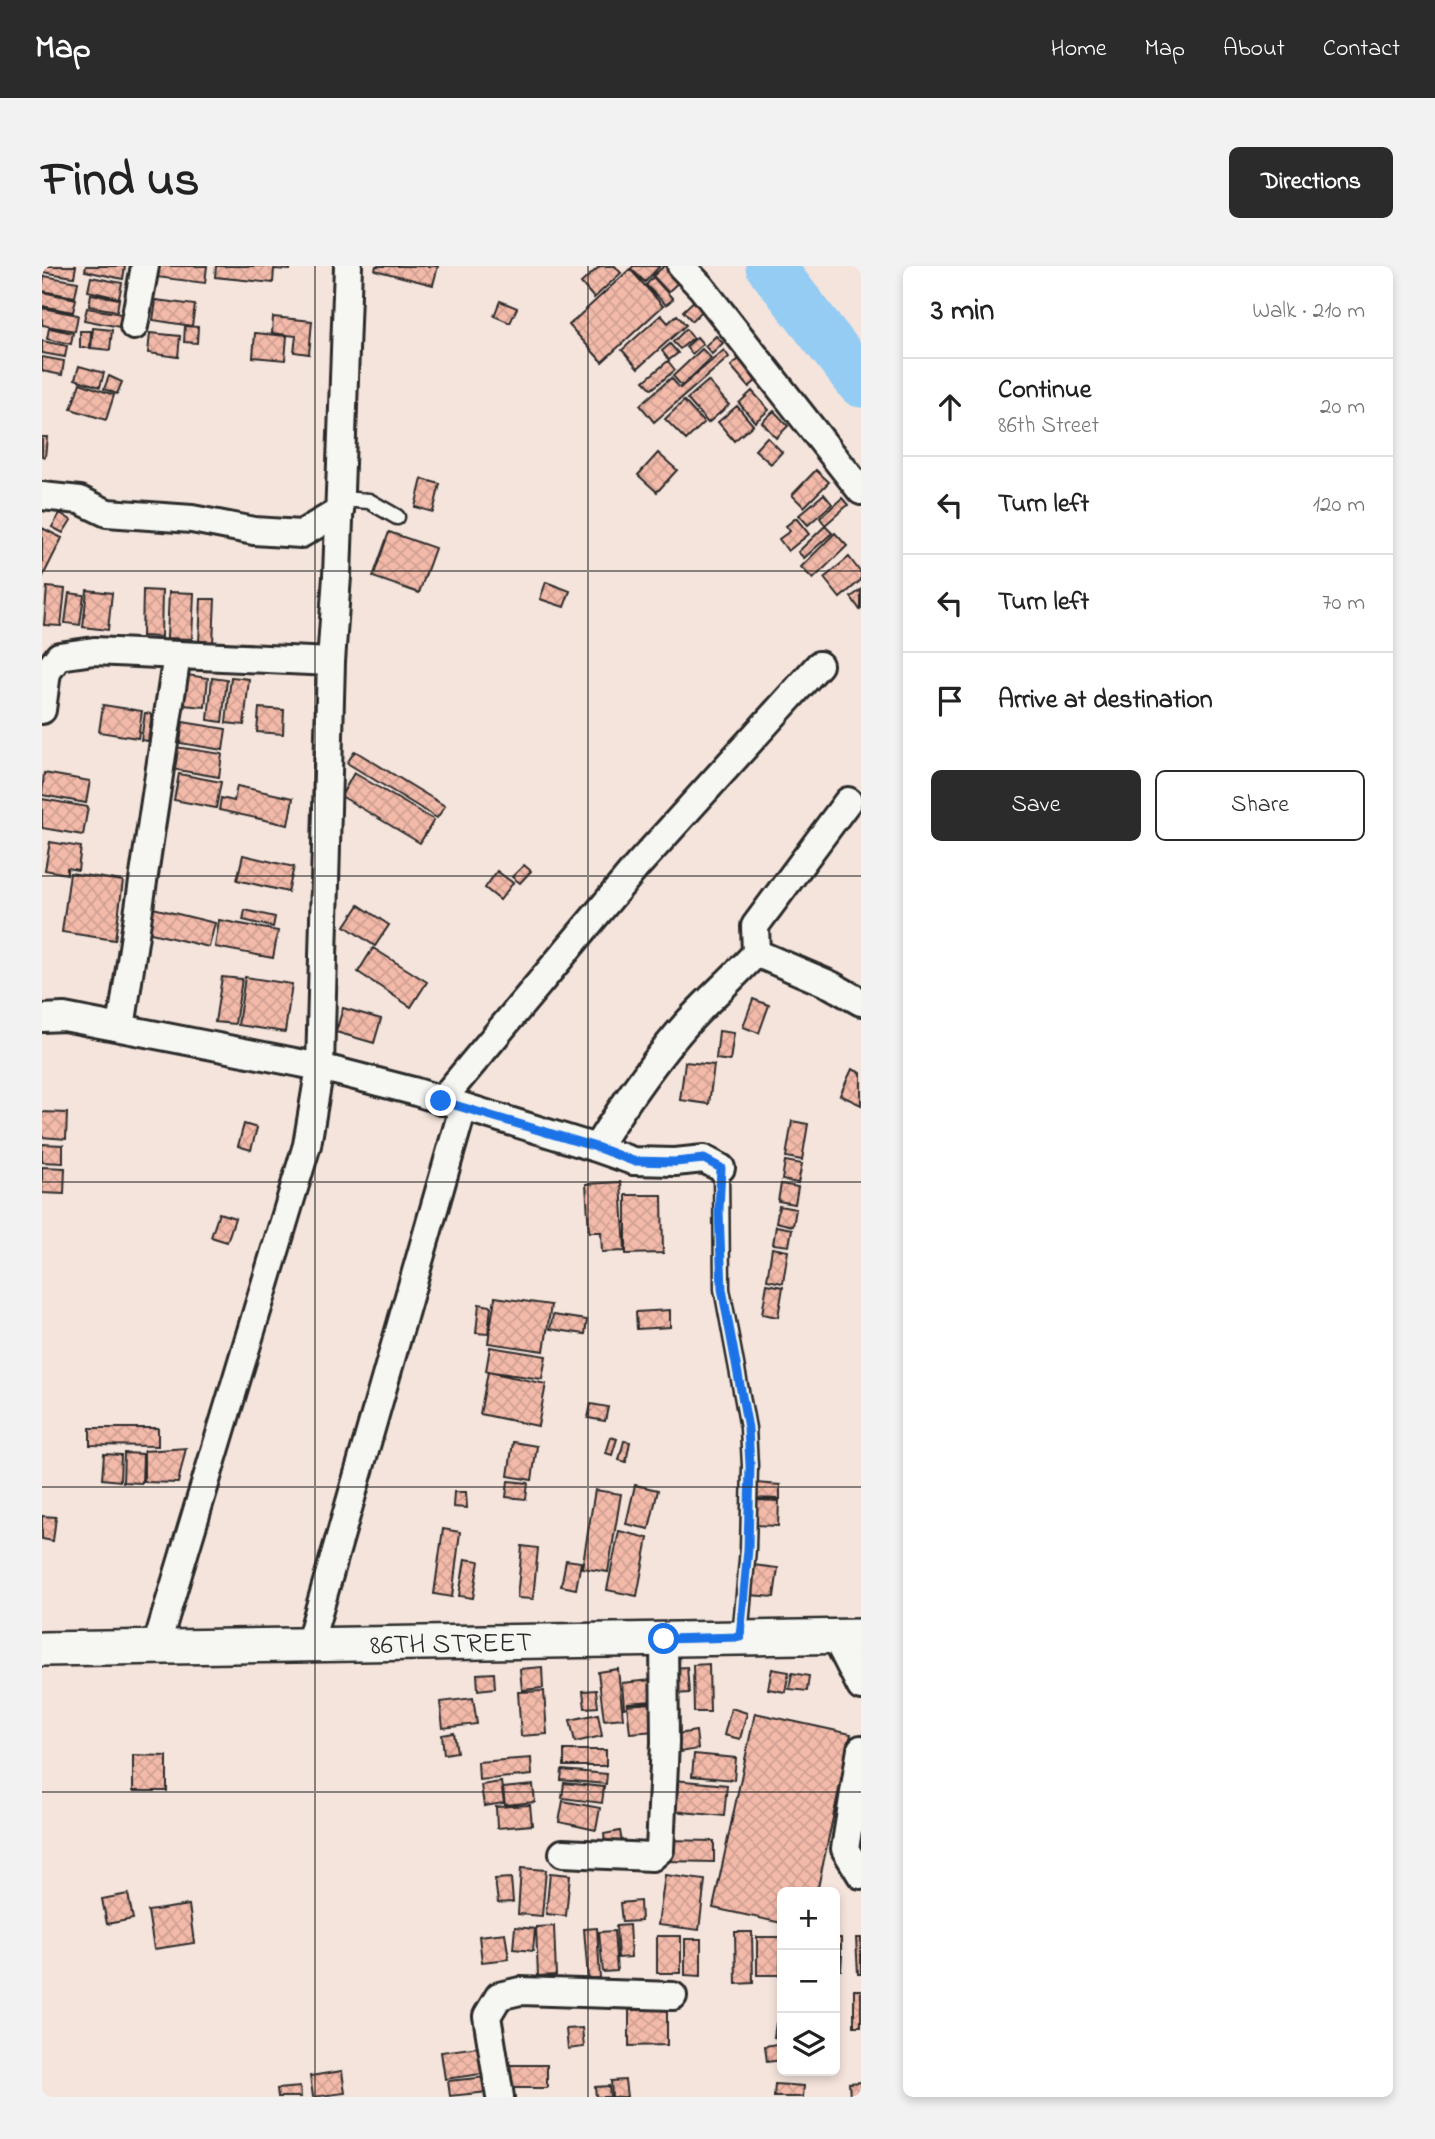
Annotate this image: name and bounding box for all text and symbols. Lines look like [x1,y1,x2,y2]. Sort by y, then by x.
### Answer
text: Map [35,25,91,73]
text: Home [1051,32,1107,67]
text: Map [1145,32,1185,67]
text: About [1223,32,1285,67]
text: Contact [1323,32,1400,67]
text: Find us [42,146,199,218]
button: Directions [1229,147,1393,218]
text: 3 min [931,290,994,334]
text: Walk · 210 m [1252,295,1365,328]
text: Continue [998,372,1091,410]
icon: ahead [931,388,969,426]
text: 20 m [1320,391,1365,424]
text: 86th Street [998,410,1099,443]
icon: left [931,486,969,524]
text: Turn left [998,486,1089,524]
text: 120 m [1313,489,1365,522]
icon: left [931,584,969,622]
text: Turn left [998,584,1089,622]
text: 70 m [1322,587,1365,620]
icon: arrive [931,682,969,720]
text: Arrive at destination [998,682,1213,720]
button: Save [931,770,1141,841]
button: Share [1155,770,1365,841]
route end [425,1085,456,1116]
route start [648,1623,679,1654]
street label: 86TH STREET [370,1624,532,1667]
map controls [777,1887,840,2076]
button: + [777,1887,840,1950]
button: − [777,1950,840,2013]
button: layers [777,2013,840,2076]

